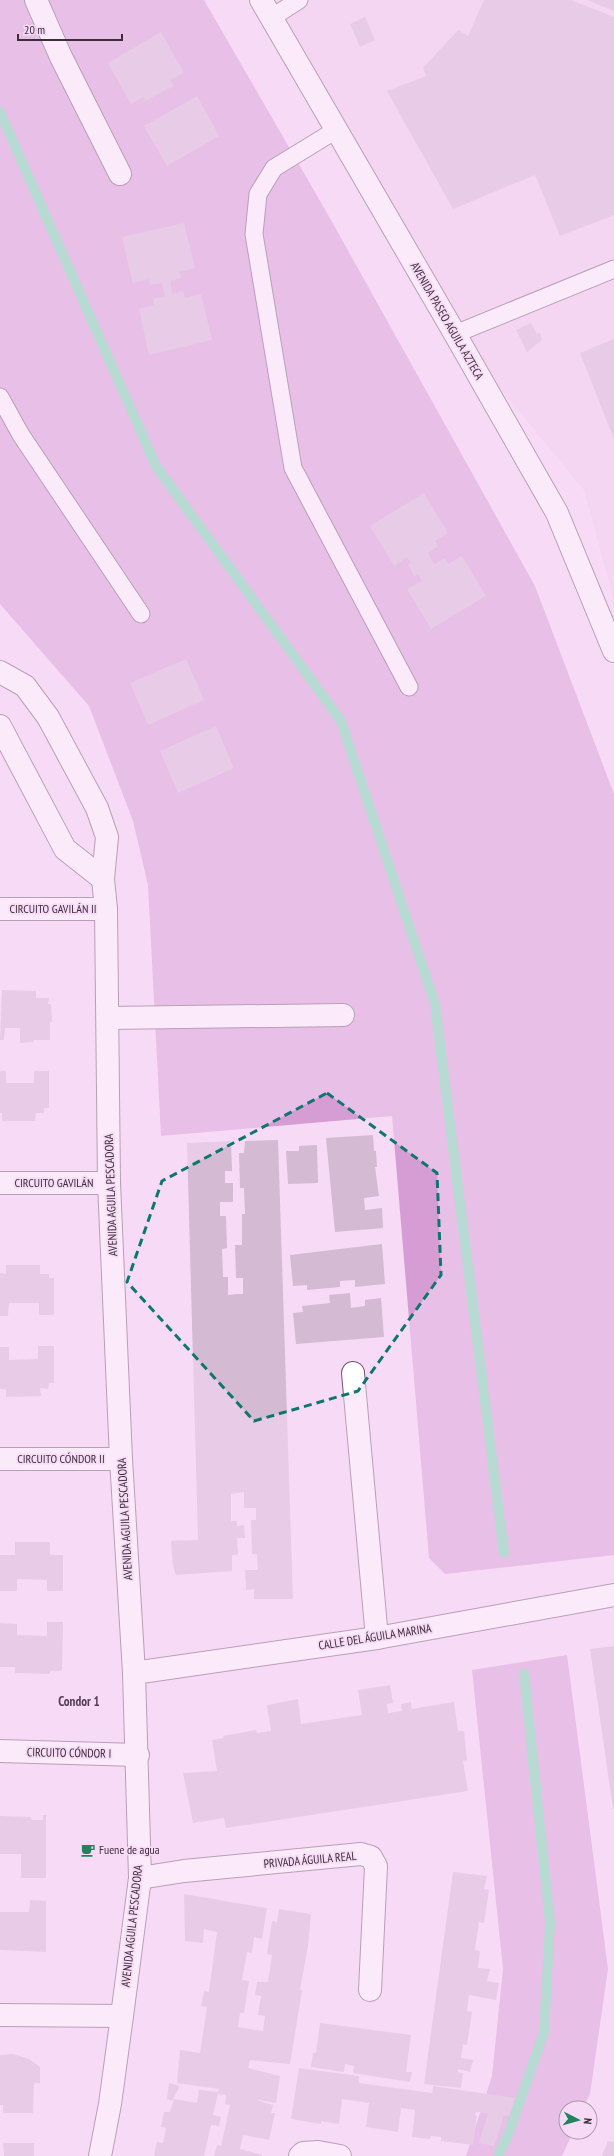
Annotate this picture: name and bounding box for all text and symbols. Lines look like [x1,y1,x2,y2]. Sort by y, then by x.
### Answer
scale bar [18,16,122,42]
text: 20 m [24,22,45,37]
street label: AVENIDA PASEO AGUILA AZTECA [408,259,487,383]
street label: CIRCUITO GAVILÁN II [9,901,97,916]
street label: AVENIDA AGUILA PESCADORA [101,1133,120,1257]
street label: CIRCUITO GAVILÁN [15,1175,93,1190]
street label: CIRCUITO CÓNDOR II [17,1451,105,1466]
street label: AVENIDA AGUILA PESCADORA [114,1457,135,1581]
street label: CALLE DEL ÁGUILA MARINA [317,1620,433,1653]
district label: Condor 1 [58,1693,100,1710]
street label: CIRCUITO CÓNDOR I [27,1744,111,1761]
cafe icon: Fuene de agua [80,1842,96,1858]
place label: Fuene de agua [99,1842,160,1857]
street label: PRIVADA ÁGUILA REAL [263,1848,357,1871]
street label: AVENIDA AGUILA PESCADORA [118,1864,145,1988]
north arrow [558,2100,598,2140]
text: N [581,2117,595,2125]

